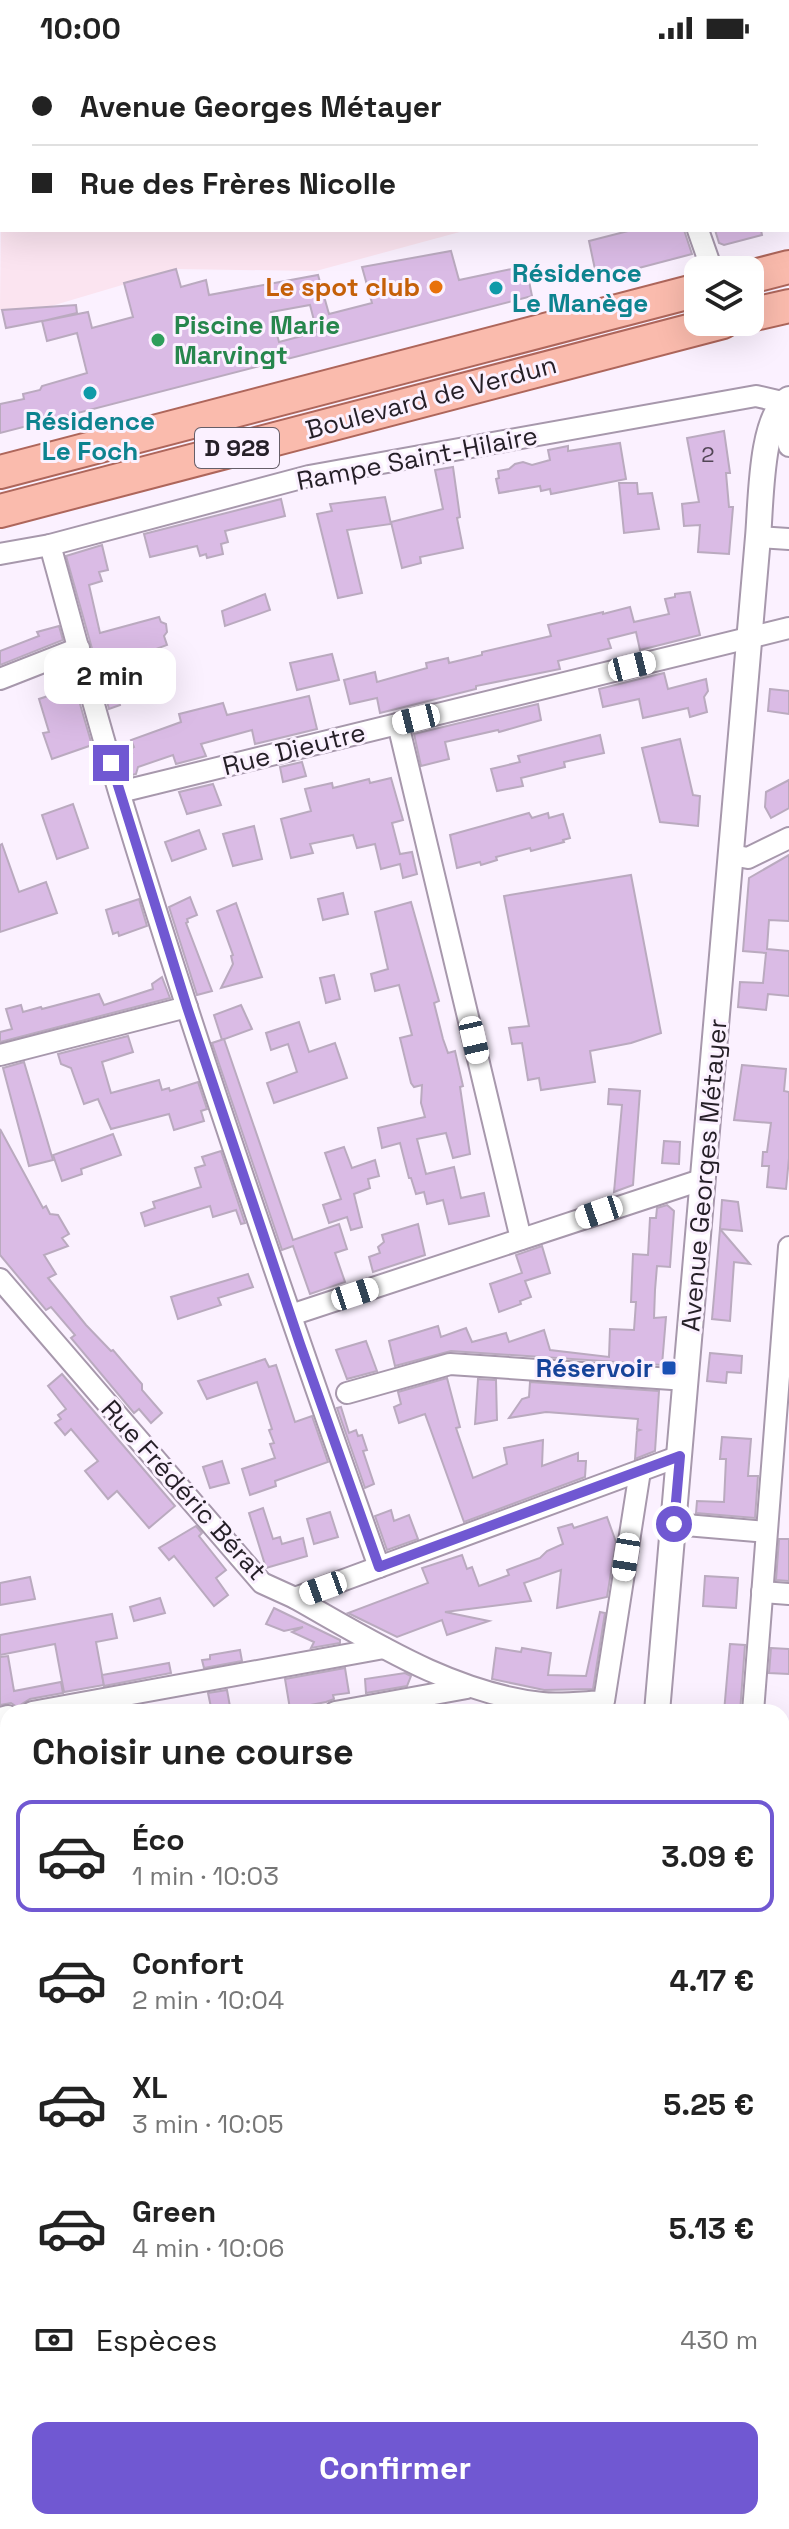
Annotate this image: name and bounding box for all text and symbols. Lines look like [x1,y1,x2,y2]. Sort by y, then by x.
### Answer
text: 10:00 [40,9,121,48]
text: Avenue Georges Métayer [80,87,442,126]
text: Rue des Frères Nicolle [80,164,396,203]
place label: Résidence Le Manège [512,256,648,320]
map controls [684,256,764,336]
button: layers [684,256,764,336]
place label: Le spot club [265,270,420,304]
marker: Le spot club [427,278,445,296]
marker: Résidence Le Manège [487,279,505,297]
place label: Piscine Marie Marvingt [174,308,340,372]
marker: Piscine Marie Marvingt [149,331,167,349]
street label: Boulevard de Verdun [302,347,560,447]
marker: Résidence Le Foch [81,384,99,402]
place label: Résidence Le Foch [25,404,155,468]
street label: Rampe Saint-Hilaire [294,418,540,498]
road number: D 928 [195,428,279,468]
house number: 2 [701,440,715,468]
callout: 2 min [45,647,177,703]
car [606,649,658,683]
text: 2 min [76,659,144,693]
car [390,702,442,736]
street label: Rue Dieutre [219,715,369,783]
route end [93,745,129,781]
car [457,1014,491,1066]
street label: Avenue Georges Métayer [673,1017,735,1333]
car [572,1193,626,1231]
car [328,1275,382,1313]
place label: Réservoir [536,1351,653,1385]
marker: Réservoir [660,1359,678,1377]
street label: Rue Frédéric Bérat [94,1393,274,1587]
route start [656,1506,692,1542]
car [610,1531,642,1583]
car [296,1569,350,1607]
text: Choisir une course [32,1729,354,1775]
icon: car [36,1820,108,1892]
text: Éco [132,1820,185,1859]
text: 3.09 € [661,1837,754,1876]
text: 1 min · 10:03 [132,1859,279,1893]
icon: car [36,1944,108,2016]
text: Confort [132,1944,244,1983]
text: 4.17 € [669,1961,754,2000]
text: 2 min · 10:04 [132,1983,284,2017]
icon: car [36,2068,108,2140]
text: XL [132,2068,168,2107]
text: 5.25 € [663,2085,754,2124]
text: 3 min · 10:05 [132,2107,284,2141]
icon: car [36,2192,108,2264]
text: Green [132,2192,216,2231]
text: 5.13 € [669,2209,754,2248]
text: 4 min · 10:06 [132,2231,285,2265]
icon: cash [32,2318,76,2362]
text: Espèces [96,2321,217,2360]
text: 430 m [680,2323,758,2357]
button: Confirmer [32,2422,758,2514]

